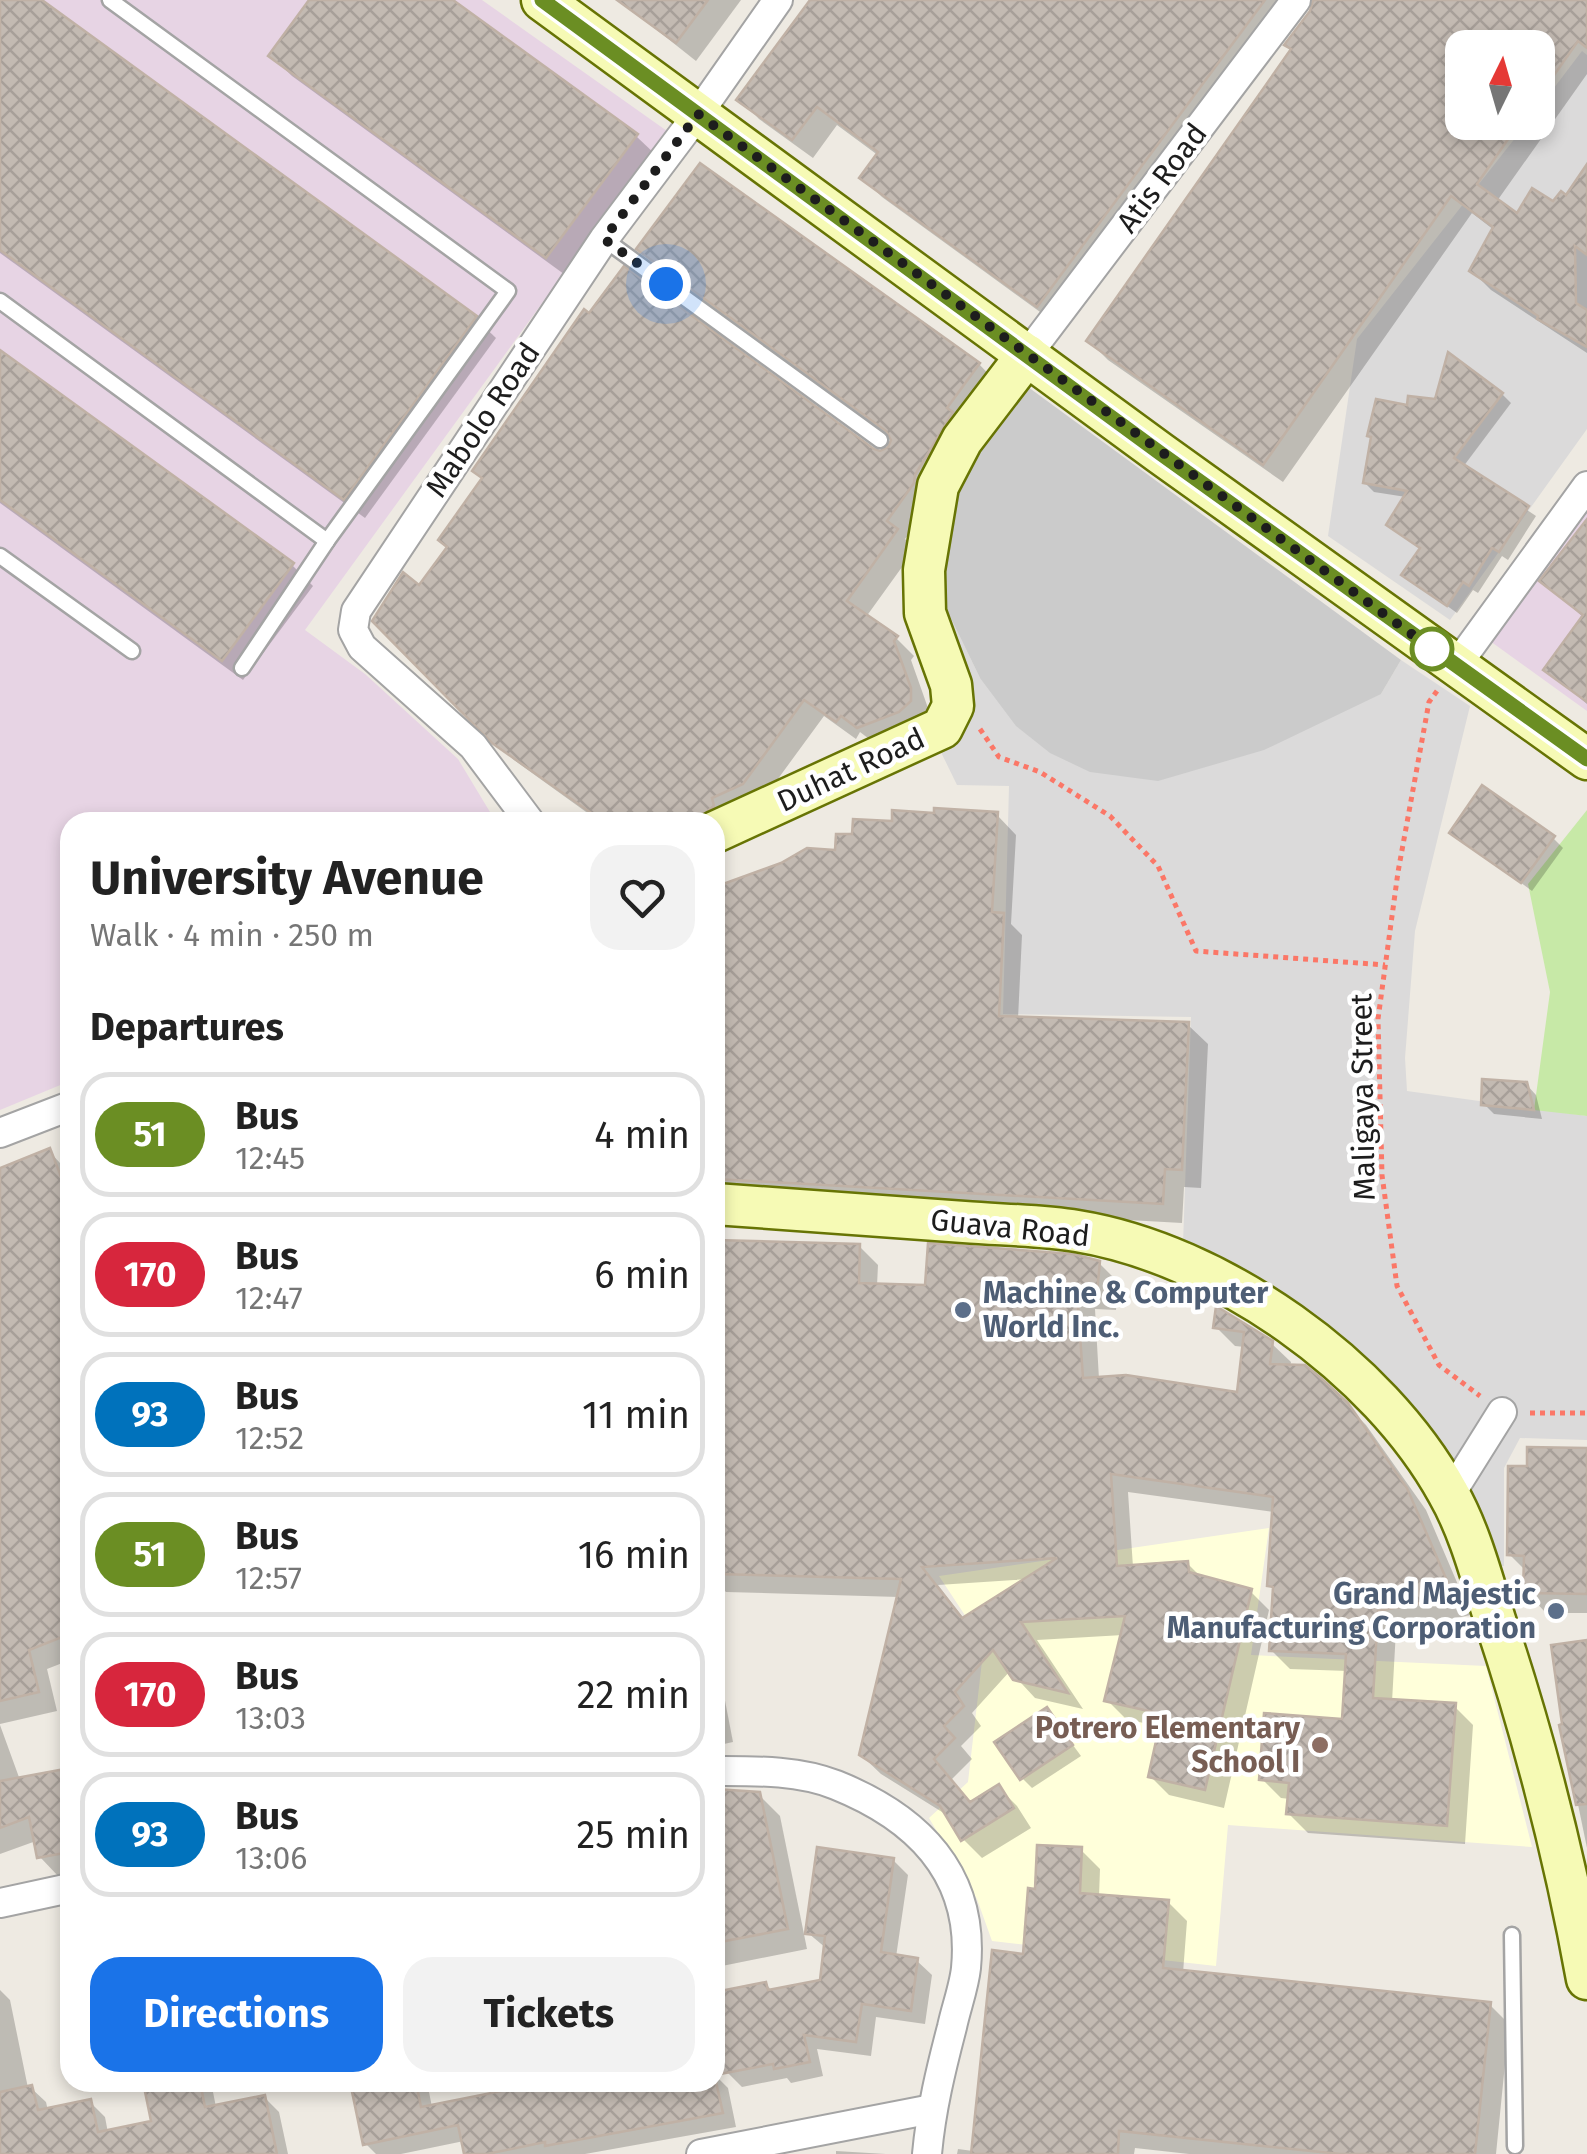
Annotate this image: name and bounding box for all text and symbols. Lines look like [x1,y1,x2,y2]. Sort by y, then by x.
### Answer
north arrow [1445,30,1555,140]
map controls [1445,30,1555,140]
street label: Atis Road [1109,116,1215,240]
your location [641,259,691,309]
street label: Mabolo Road [418,336,548,504]
unlabelled marker [1411,628,1453,670]
street label: Duhat Road [772,720,930,820]
button: heart [590,845,695,950]
text: University Avenue [90,849,484,907]
text: Walk · 4 min · 250 m [90,916,374,954]
street label: Maligaya Street [1343,993,1383,1201]
text: Departures [90,1004,284,1050]
text: Bus [235,1093,299,1139]
text: 4 min [594,1112,690,1158]
text: 51 [133,1113,167,1155]
text: 12:45 [235,1139,305,1177]
street label: Guava Road [929,1202,1091,1254]
text: Bus [235,1233,299,1279]
text: 6 min [594,1252,690,1298]
text: 170 [124,1253,176,1295]
place label: Machine & Computer World Inc. [983,1275,1269,1345]
text: 12:47 [235,1279,303,1317]
marker: Machine & Computer World Inc. [952,1299,974,1321]
text: Bus [235,1373,299,1419]
text: 11 min [582,1392,690,1438]
text: 93 [131,1393,169,1435]
text: 12:52 [235,1419,304,1457]
text: Bus [235,1513,299,1559]
text: 16 min [578,1532,690,1578]
text: 51 [133,1533,167,1575]
text: 12:57 [235,1559,302,1597]
place label: Grand Majestic Manufacturing Corporation [1167,1576,1537,1646]
marker: Grand Majestic Manufacturing Corporation [1545,1600,1567,1622]
text: Bus [235,1653,299,1699]
text: 22 min [577,1672,690,1718]
text: 170 [124,1673,176,1715]
text: 13:03 [235,1699,306,1737]
place label: Potrero Elementary School I [1035,1710,1300,1780]
marker: Potrero Elementary School I [1309,1734,1331,1756]
text: Bus [235,1793,299,1839]
text: 25 min [577,1812,690,1858]
text: 93 [131,1813,169,1855]
text: 13:06 [235,1839,307,1877]
button: Directions [90,1957,383,2072]
button: Tickets [403,1957,695,2072]

